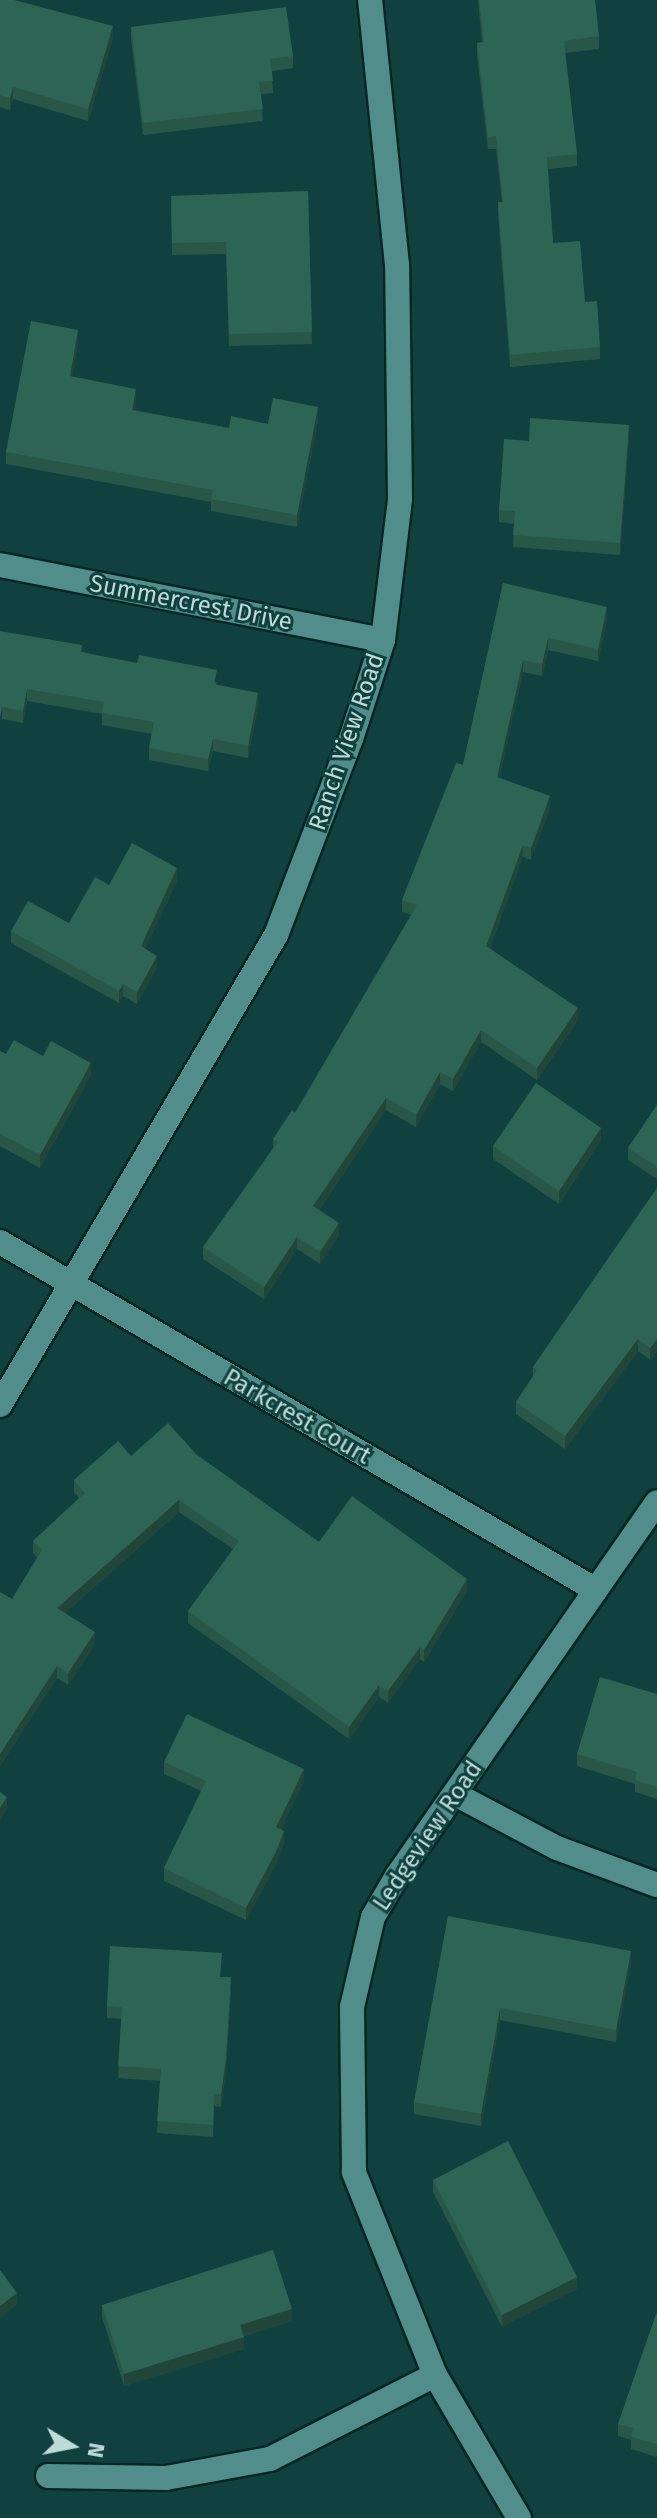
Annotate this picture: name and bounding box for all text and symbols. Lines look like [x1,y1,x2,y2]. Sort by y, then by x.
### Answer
street label: Summercrest Drive [87,569,295,637]
street label: Ranch View Road [303,650,391,834]
street label: Parkcrest Court [218,1363,376,1471]
street label: Ledgeview Road [367,1756,489,1916]
north arrow [32,2406,112,2486]
text: N [82,2441,111,2460]

